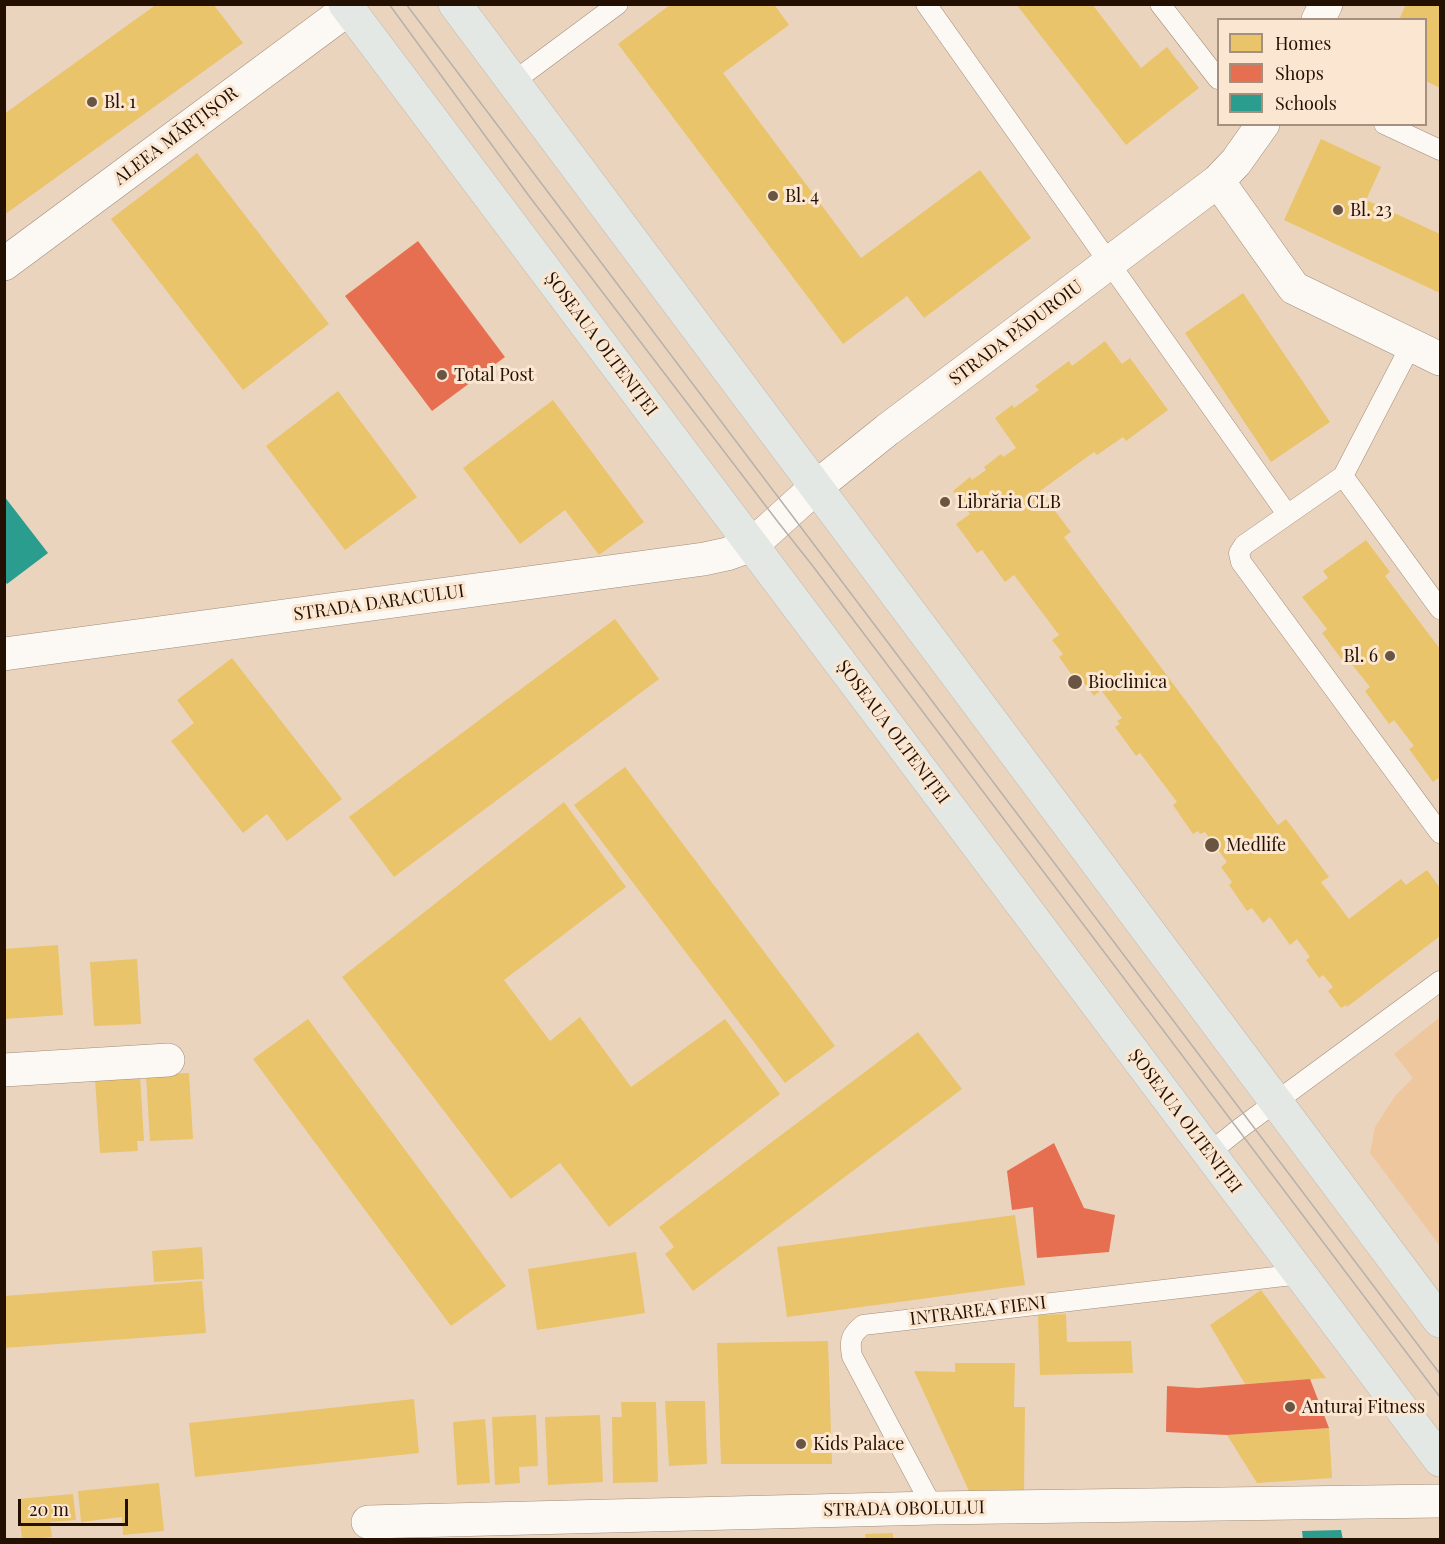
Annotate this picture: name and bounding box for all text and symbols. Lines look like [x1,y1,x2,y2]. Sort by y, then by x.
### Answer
legend [1217,18,1427,126]
text: Homes [1275,31,1331,55]
text: Shops [1275,61,1324,85]
street label: ALEEA MĂRȚIȘOR [110,82,242,190]
place label: Bl. 1 [104,91,136,113]
text: Schools [1275,91,1337,115]
marker: Bl. 1 [85,95,99,109]
place label: Bl. 4 [785,185,819,207]
marker: Bl. 4 [766,189,780,203]
place label: Bl. 23 [1350,199,1392,221]
marker: Bl. 23 [1331,203,1345,217]
street label: ȘOSEAUA OLTENIȚEI [540,268,662,420]
street label: STRADA PĂDUROIU [945,276,1087,390]
place label: Total Post [454,364,534,386]
marker: Total Post [435,368,449,382]
place label: Librăria CLB [957,491,1061,513]
marker: Librăria CLB [938,495,952,509]
street label: STRADA DARACULUI [292,580,466,626]
place label: Bl. 6 [1343,645,1378,667]
marker: Bl. 6 [1383,649,1397,663]
street label: ȘOSEAUA OLTENIȚEI [832,656,954,808]
place label: Bioclinica [1088,671,1167,693]
marker: Bioclinica [1066,673,1084,691]
place label: Medlife [1226,834,1286,856]
marker: Medlife [1203,836,1221,854]
street label: ȘOSEAUA OLTENIȚEI [1124,1045,1246,1197]
street label: INTRAREA FIENI [909,1292,1047,1330]
place label: Anturaj Fitness [1302,1396,1425,1418]
marker: Anturaj Fitness [1283,1400,1297,1414]
place label: Kids Palace [813,1433,904,1455]
marker: Kids Palace [794,1437,808,1451]
scale bar [21,1487,130,1525]
text: 20 m [29,1497,69,1521]
street label: STRADA OBOLULUI [823,1497,985,1521]

